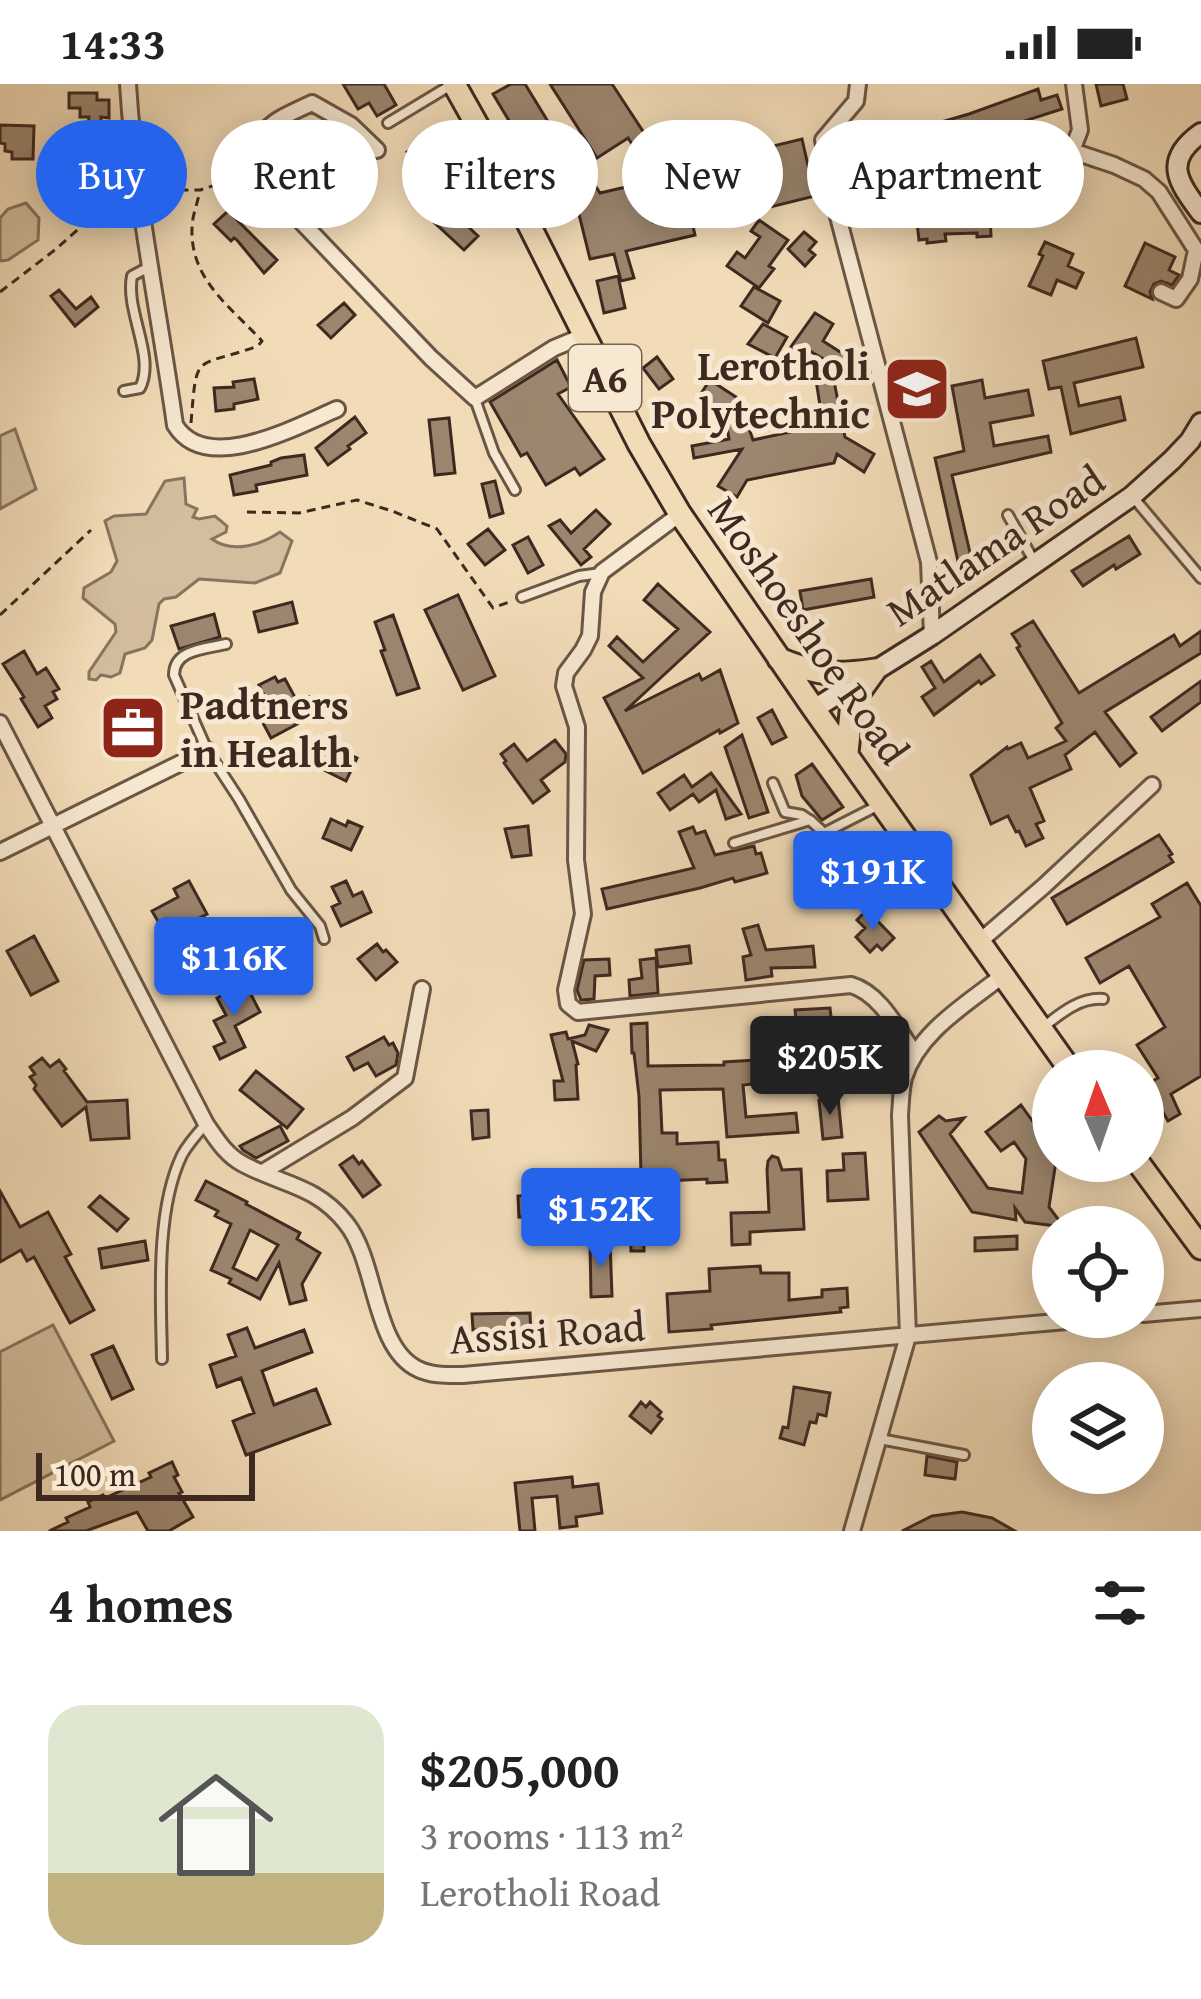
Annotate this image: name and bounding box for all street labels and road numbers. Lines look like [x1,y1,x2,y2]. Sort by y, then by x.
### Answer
road number: A6 [569,345,641,411]
street label: Matlama Road [873,449,1117,640]
street label: Moshoeshoe Road [694,483,925,777]
street label: Assisi Road [447,1294,648,1369]

